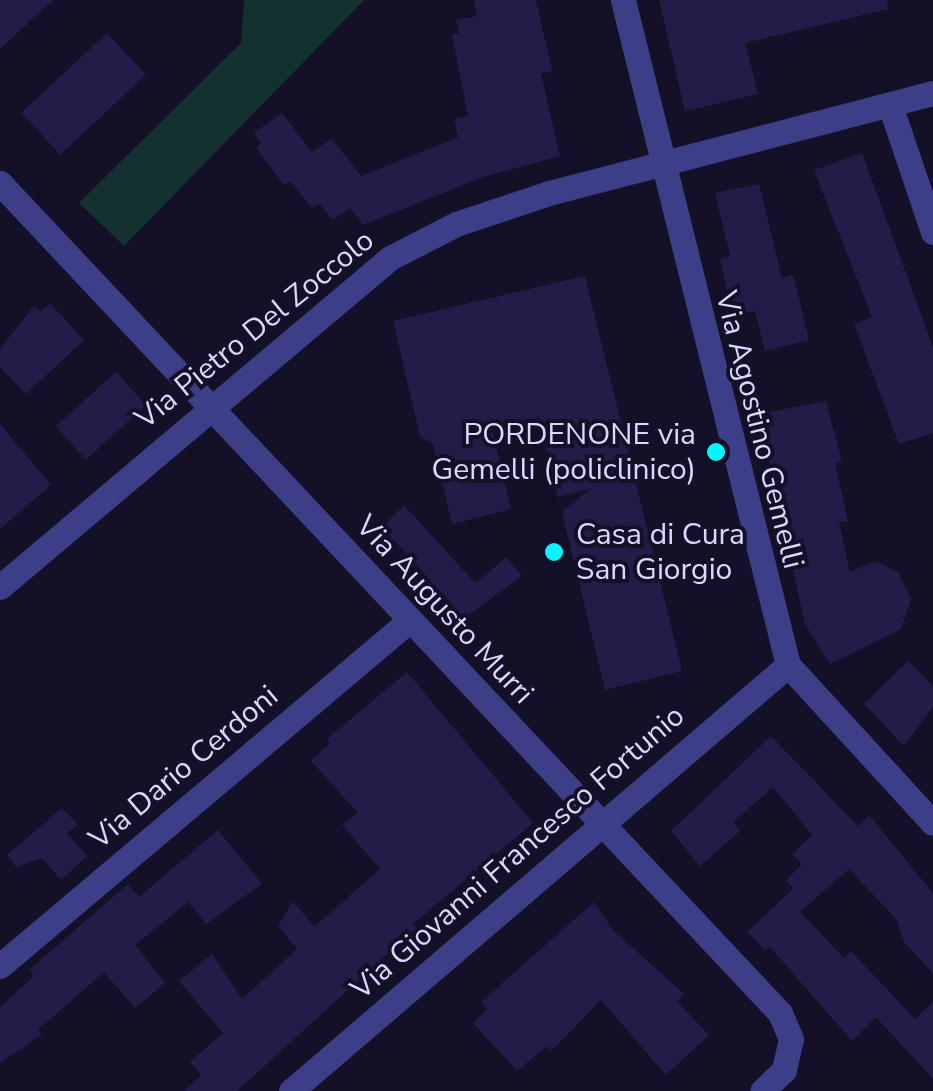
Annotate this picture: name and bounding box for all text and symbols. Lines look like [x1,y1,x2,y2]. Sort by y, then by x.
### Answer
street label: Via Pietro Del Zoccolo [128,223,382,437]
street label: Via Agostino Gemelli [707,288,811,572]
place label: PORDENONE via Gemelli (policlinico) [431,417,696,488]
marker: PORDENONE via Gemelli (policlinico) [705,441,727,463]
street label: Via Augusto Murri [348,508,540,712]
place label: Casa di Cura San Giorgio [576,517,745,588]
marker: Casa di Cura San Giorgio [541,539,567,565]
street label: Via Dario Cerdoni [82,679,286,857]
street label: Via Giovanni Francesco Fortunio [344,698,692,1008]

